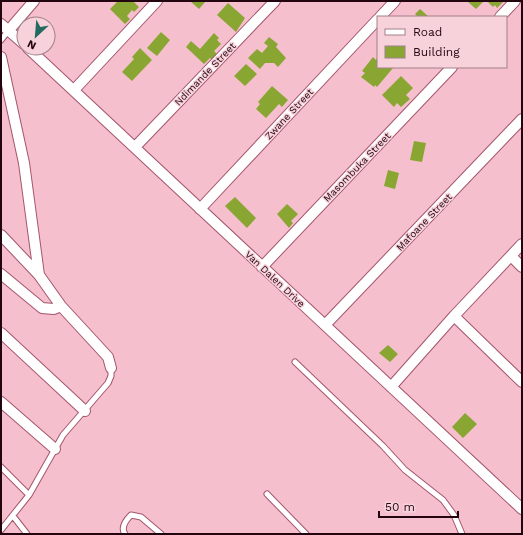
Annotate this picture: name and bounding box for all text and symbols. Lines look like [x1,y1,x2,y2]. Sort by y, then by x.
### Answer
north arrow [16,16,56,56]
legend [377,16,507,68]
text: Road [413,25,442,39]
text: N [25,37,38,52]
street label: Ndimande Street [172,40,238,108]
text: Building [413,45,460,59]
street label: Zwane Street [263,86,316,142]
street label: Masombuka Street [321,130,393,204]
street label: Mafoane Street [394,191,455,253]
street label: Van Dalen Drive [243,249,307,310]
scale bar [379,493,458,519]
text: 50 m [385,500,415,514]

